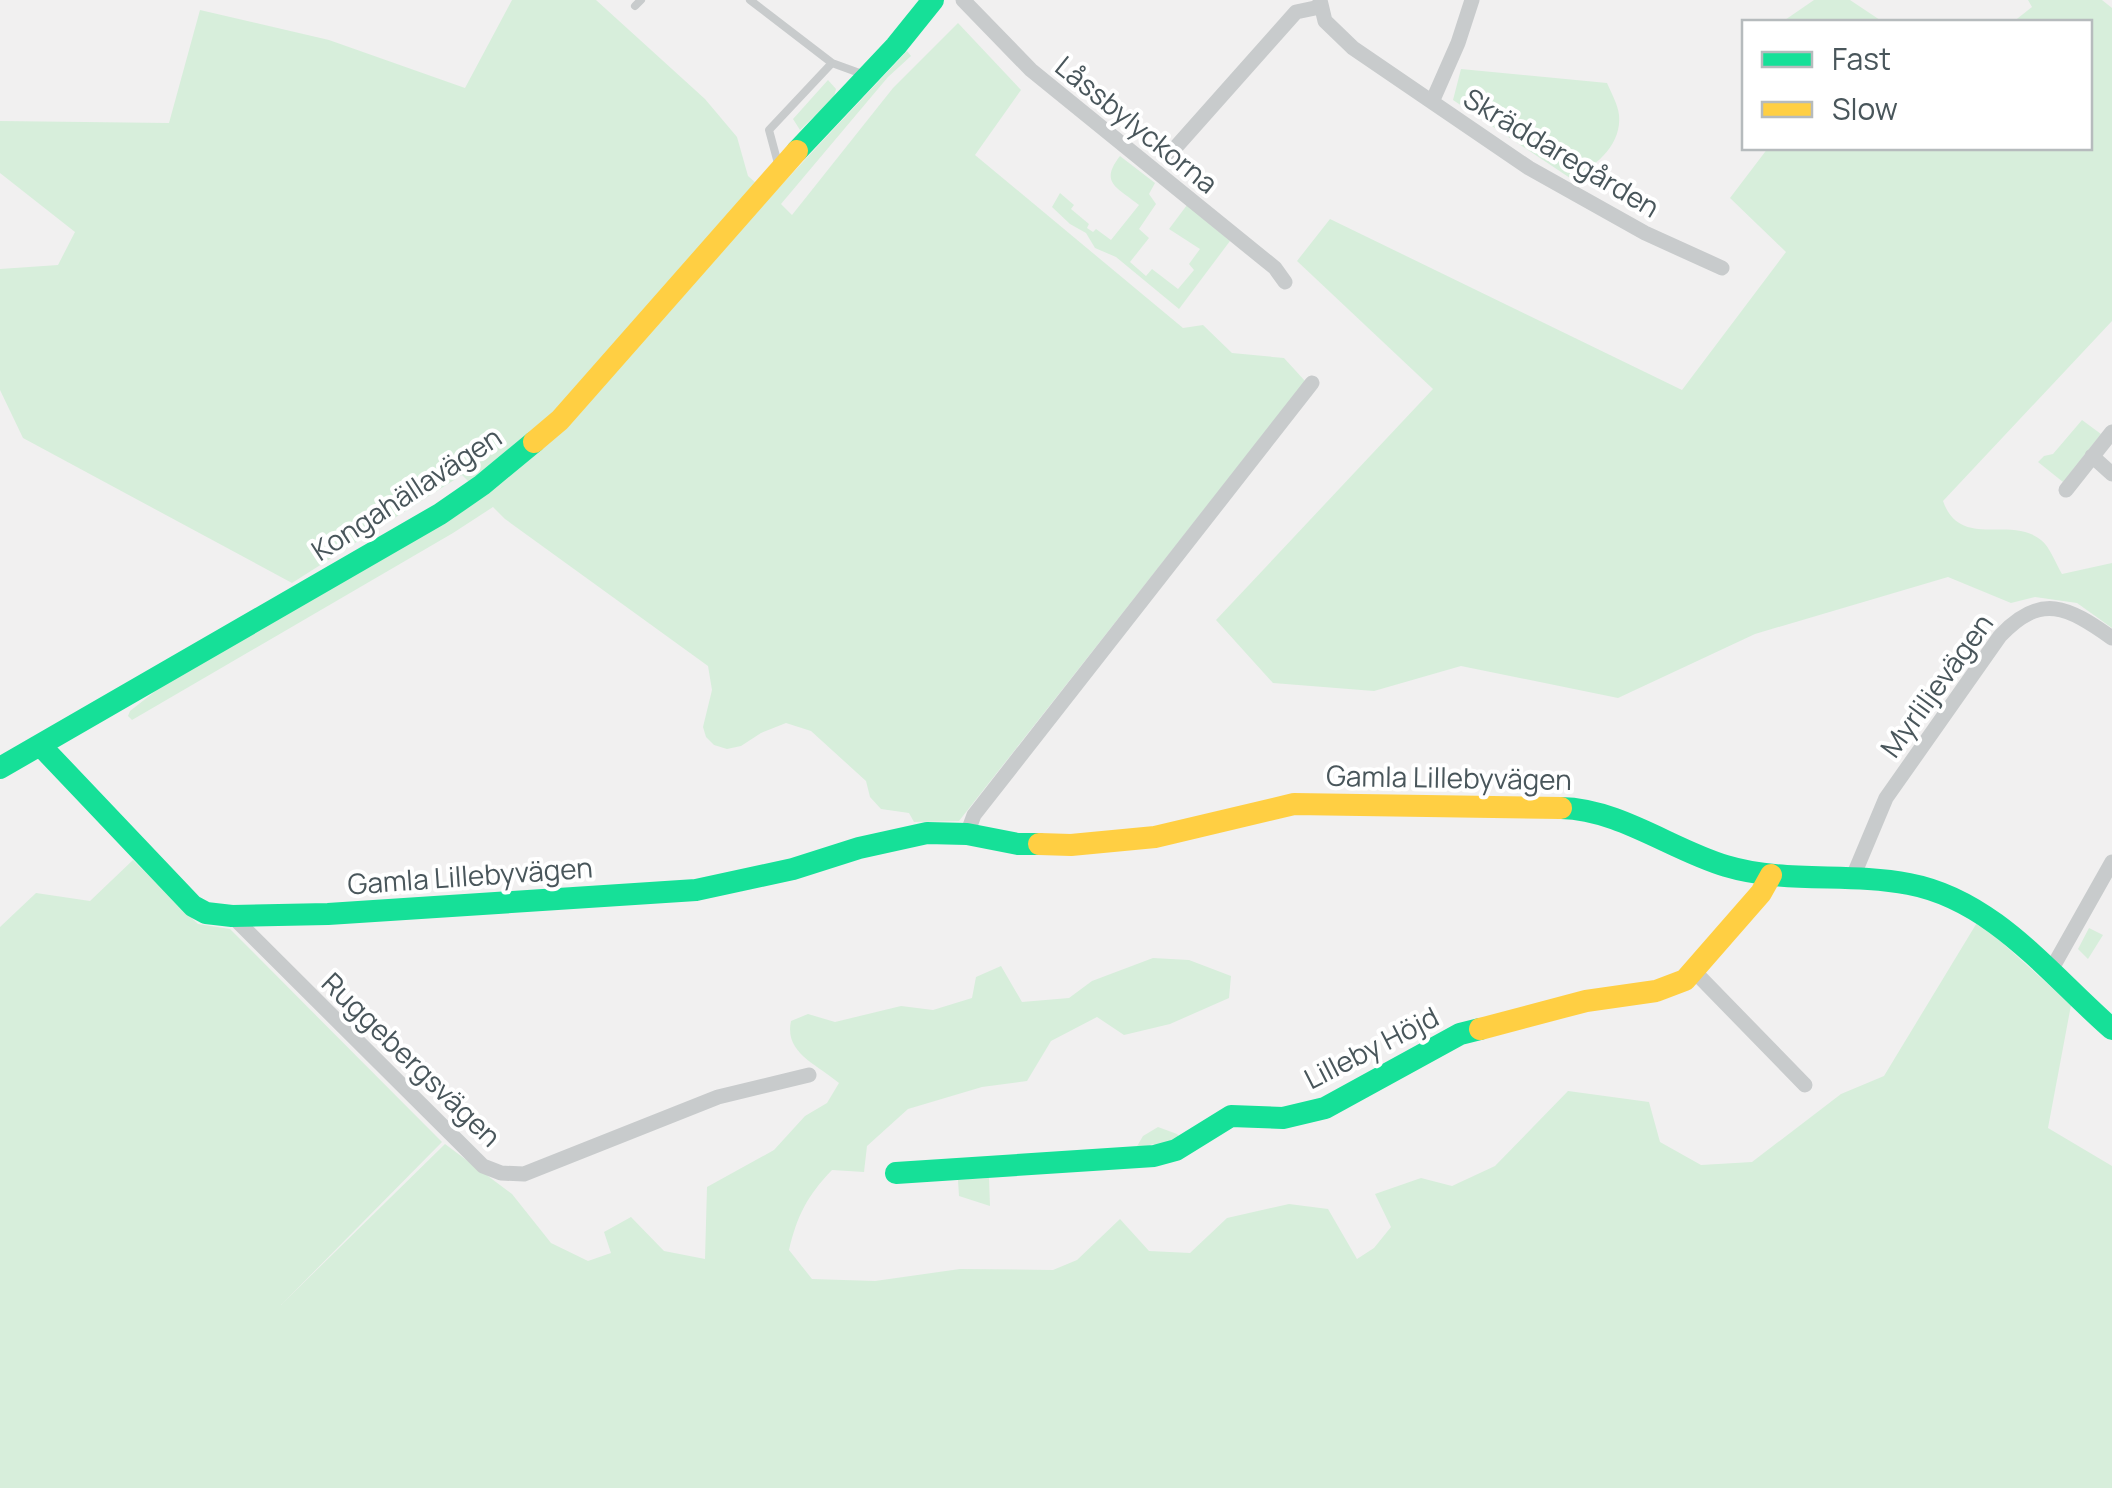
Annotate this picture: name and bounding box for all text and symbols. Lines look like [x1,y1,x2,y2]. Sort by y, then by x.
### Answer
legend [1742,20,2092,150]
text: Fast [1832,38,1891,79]
street label: Låssbylyckorna [1048,47,1226,201]
street label: Skräddaregården [1457,78,1667,226]
text: Slow [1832,88,1898,129]
street label: Kongahällavägen [304,417,508,569]
street label: Myrliljevägen [1871,605,2001,765]
street label: Gamla Lillebyvägen [1326,756,1572,798]
street label: Gamla Lillebyvägen [346,847,594,903]
street label: Ruggebergsvägen [314,964,510,1154]
street label: Lilleby Höjd [1297,997,1445,1097]

